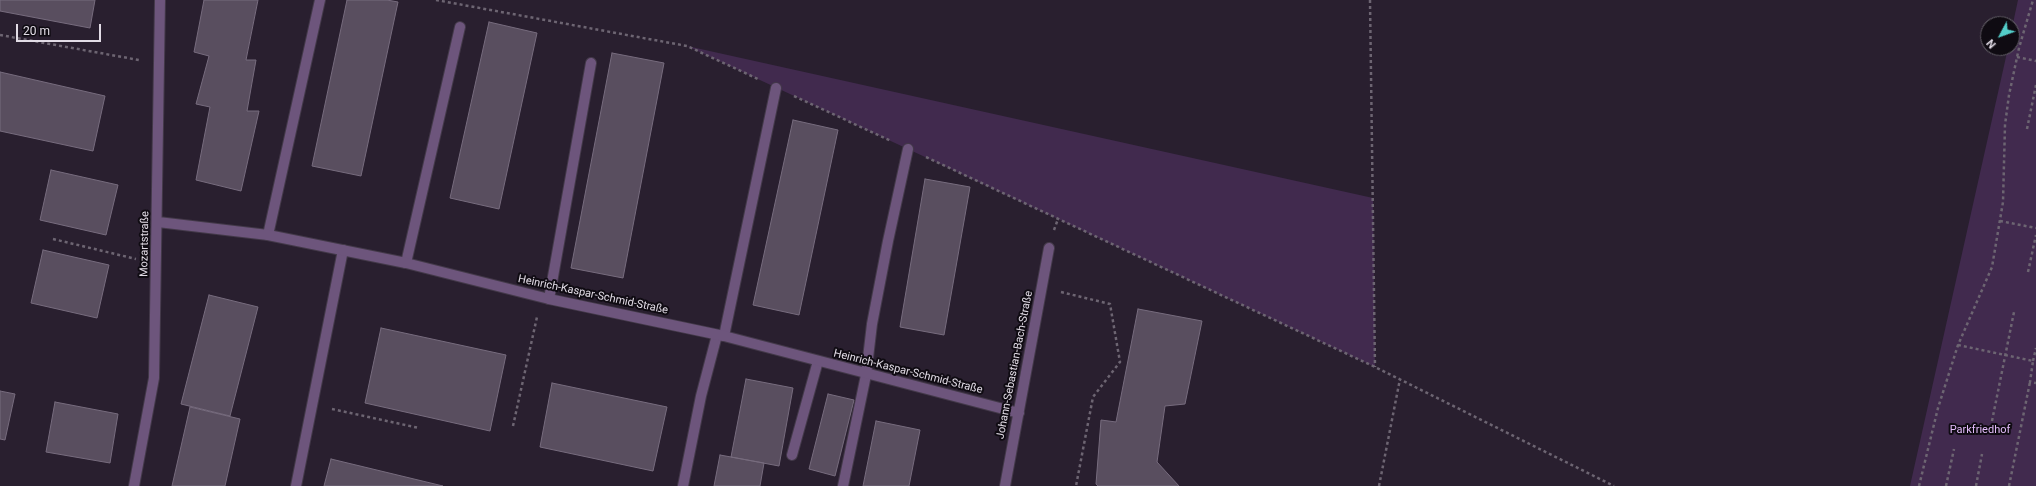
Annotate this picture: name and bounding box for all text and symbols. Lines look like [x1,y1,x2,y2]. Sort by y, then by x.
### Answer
scale bar [18,16,103,42]
north arrow [1980,16,2020,56]
text: 20 m [23,24,50,38]
text: N [1984,36,1999,51]
street label: Mozartstraße [138,211,152,277]
street label: Heinrich-Kaspar-Schmid-Straße [517,273,669,317]
street label: Johann-Sebastian-Bach-Straße [994,290,1036,440]
street label: Heinrich-Kaspar-Schmid-Straße [832,347,984,397]
park label: Parkfriedhof [1950,423,2010,437]

